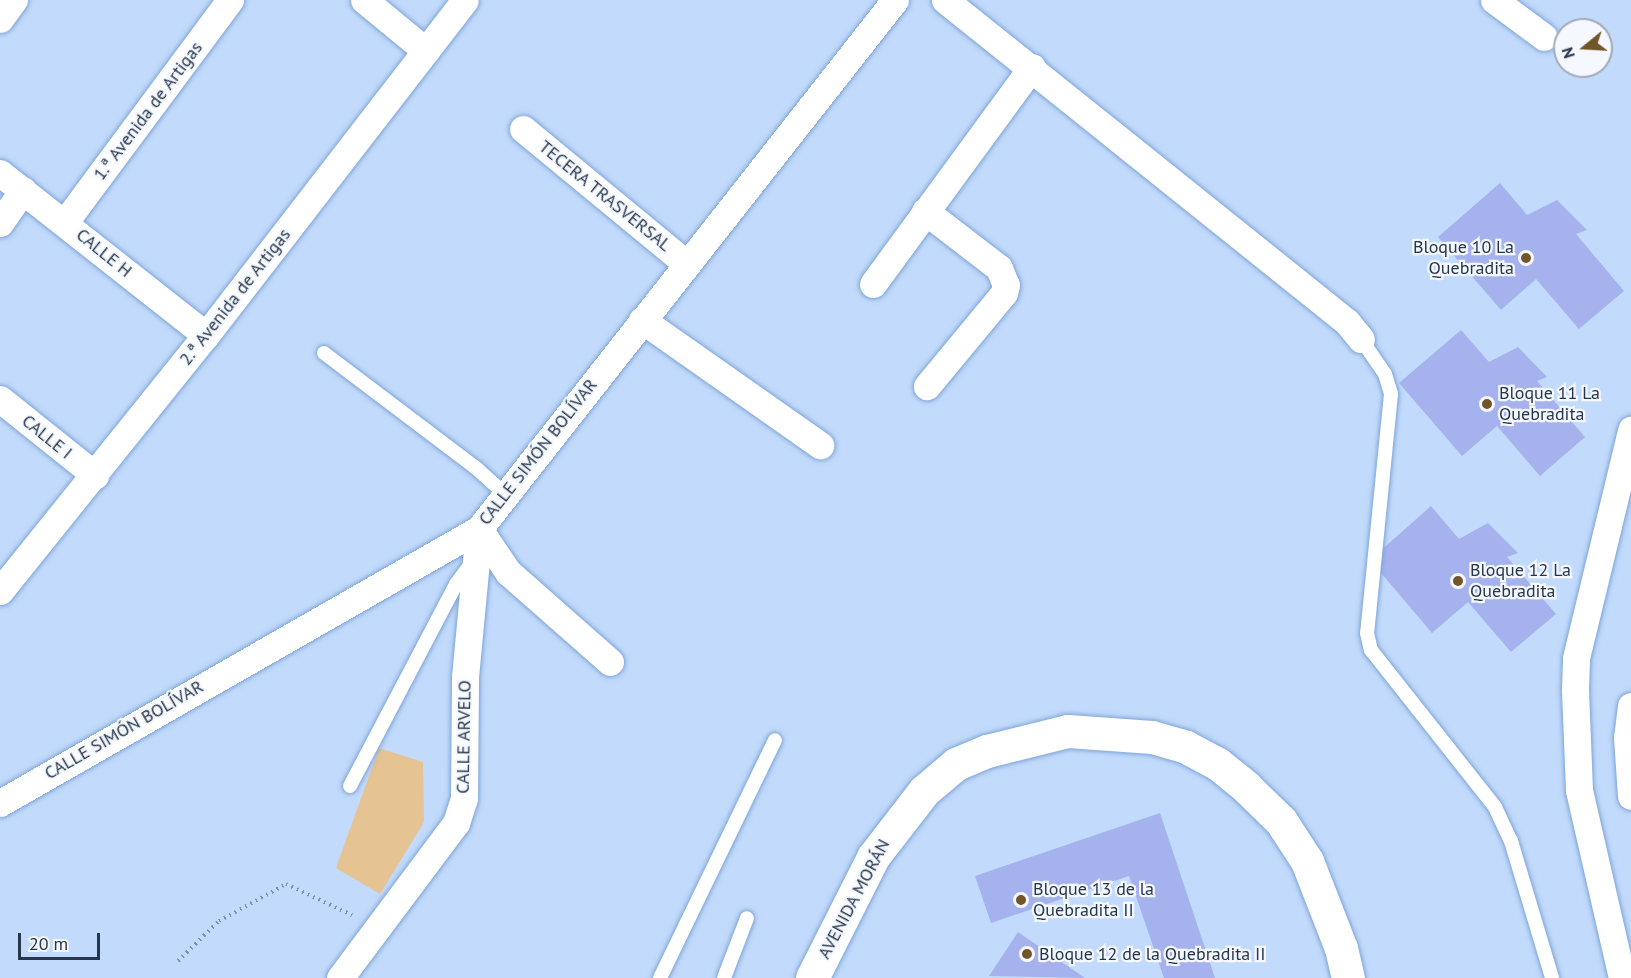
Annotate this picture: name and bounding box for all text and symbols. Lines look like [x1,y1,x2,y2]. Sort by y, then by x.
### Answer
north arrow [1553,18,1613,78]
street label: 1.ª Avenida de Artigas [89,37,207,185]
text: N [1557,45,1579,61]
street label: TECERA TRASVERSAL [534,136,676,256]
street label: CALLE H [72,224,136,282]
street label: 2.ª Avenida de Artigas [174,224,296,370]
place label: Bloque 10 La Quebradita [1413,237,1514,280]
marker: Bloque 10 La Quebradita [1519,251,1533,265]
street label: CALLE SIMÓN BOLÍVAR [474,375,602,529]
place label: Bloque 11 La Quebradita [1499,383,1600,426]
marker: Bloque 11 La Quebradita [1480,397,1494,411]
street label: CALLE I [17,410,77,464]
place label: Bloque 12 La Quebradita [1470,560,1571,602]
marker: Bloque 12 La Quebradita [1451,574,1465,588]
street label: CALLE SIMÓN BOLÍVAR [41,676,207,784]
street label: CALLE ARVELO [452,680,476,794]
street label: AVENIDA MORÁN [813,835,895,963]
place label: Bloque 13 de la Quebradita II [1033,879,1154,922]
marker: Bloque 13 de la Quebradita II [1014,893,1028,907]
scale bar [21,921,104,959]
text: 20 m [29,932,68,955]
place label: Bloque 12 de la Quebradita II [1039,943,1266,965]
marker: Bloque 12 de la Quebradita II [1020,947,1034,961]

